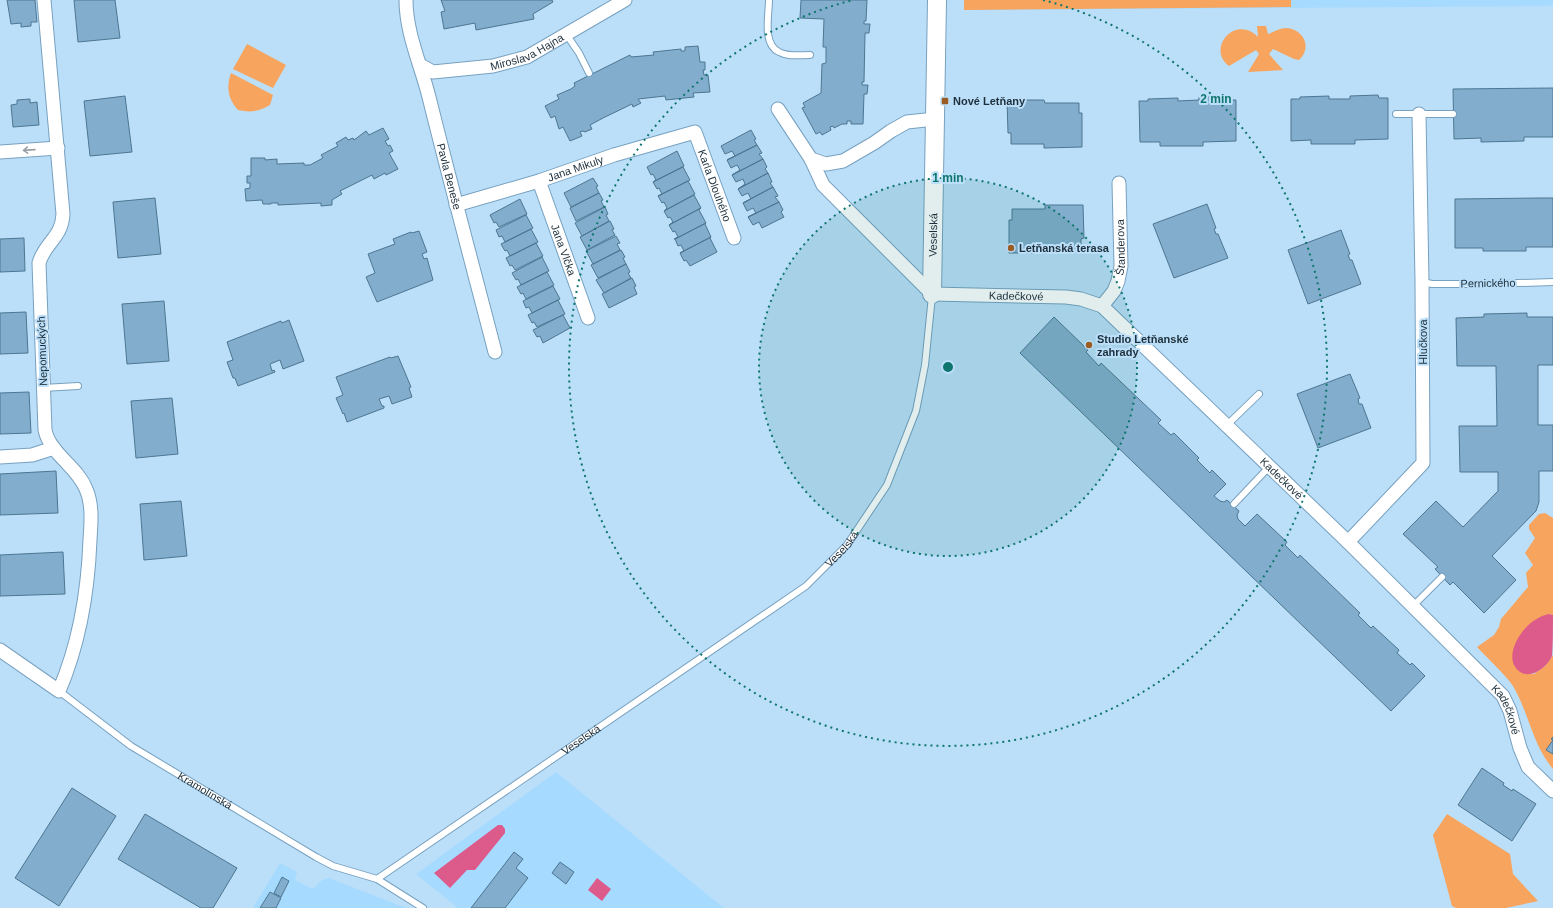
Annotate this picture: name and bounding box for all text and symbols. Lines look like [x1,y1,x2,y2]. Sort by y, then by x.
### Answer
street label: Miroslava Hajna [489,31,566,72]
text: 2 min [1200,92,1232,106]
place label: Nové Letňany [953,95,1026,107]
marker: Nové Letňany [940,96,950,106]
street label: Pavla Beneše [435,142,463,211]
one-way arrow [23,146,36,153]
street label: Karla Dlouhého [696,148,733,223]
street label: Jana Mikuly [546,153,605,184]
text: 1 min [932,171,964,185]
street label: Veselská [927,212,939,257]
street label: Štanderova [1113,218,1127,276]
street label: Jana Vlčka [549,222,579,278]
place label: Letňanská terasa [1019,242,1110,254]
marker: Letňanská terasa [1006,243,1016,253]
street label: Pernického [1460,277,1516,289]
street label: Kadečkové [989,289,1044,302]
street label: Nepomuckých [35,316,49,386]
street label: Hlučkova [1417,319,1429,365]
place label: Studio Letňanské zahrady [1097,333,1189,358]
marker: Studio Letňanské zahrady [1084,340,1094,350]
centre of rings [941,360,955,374]
street label: Kadečkové [1258,455,1305,502]
street label: Veselská [823,528,861,569]
street label: Kadečkové [1489,682,1522,736]
street label: Veselská [559,722,603,757]
street label: Kramolínská [176,770,235,812]

